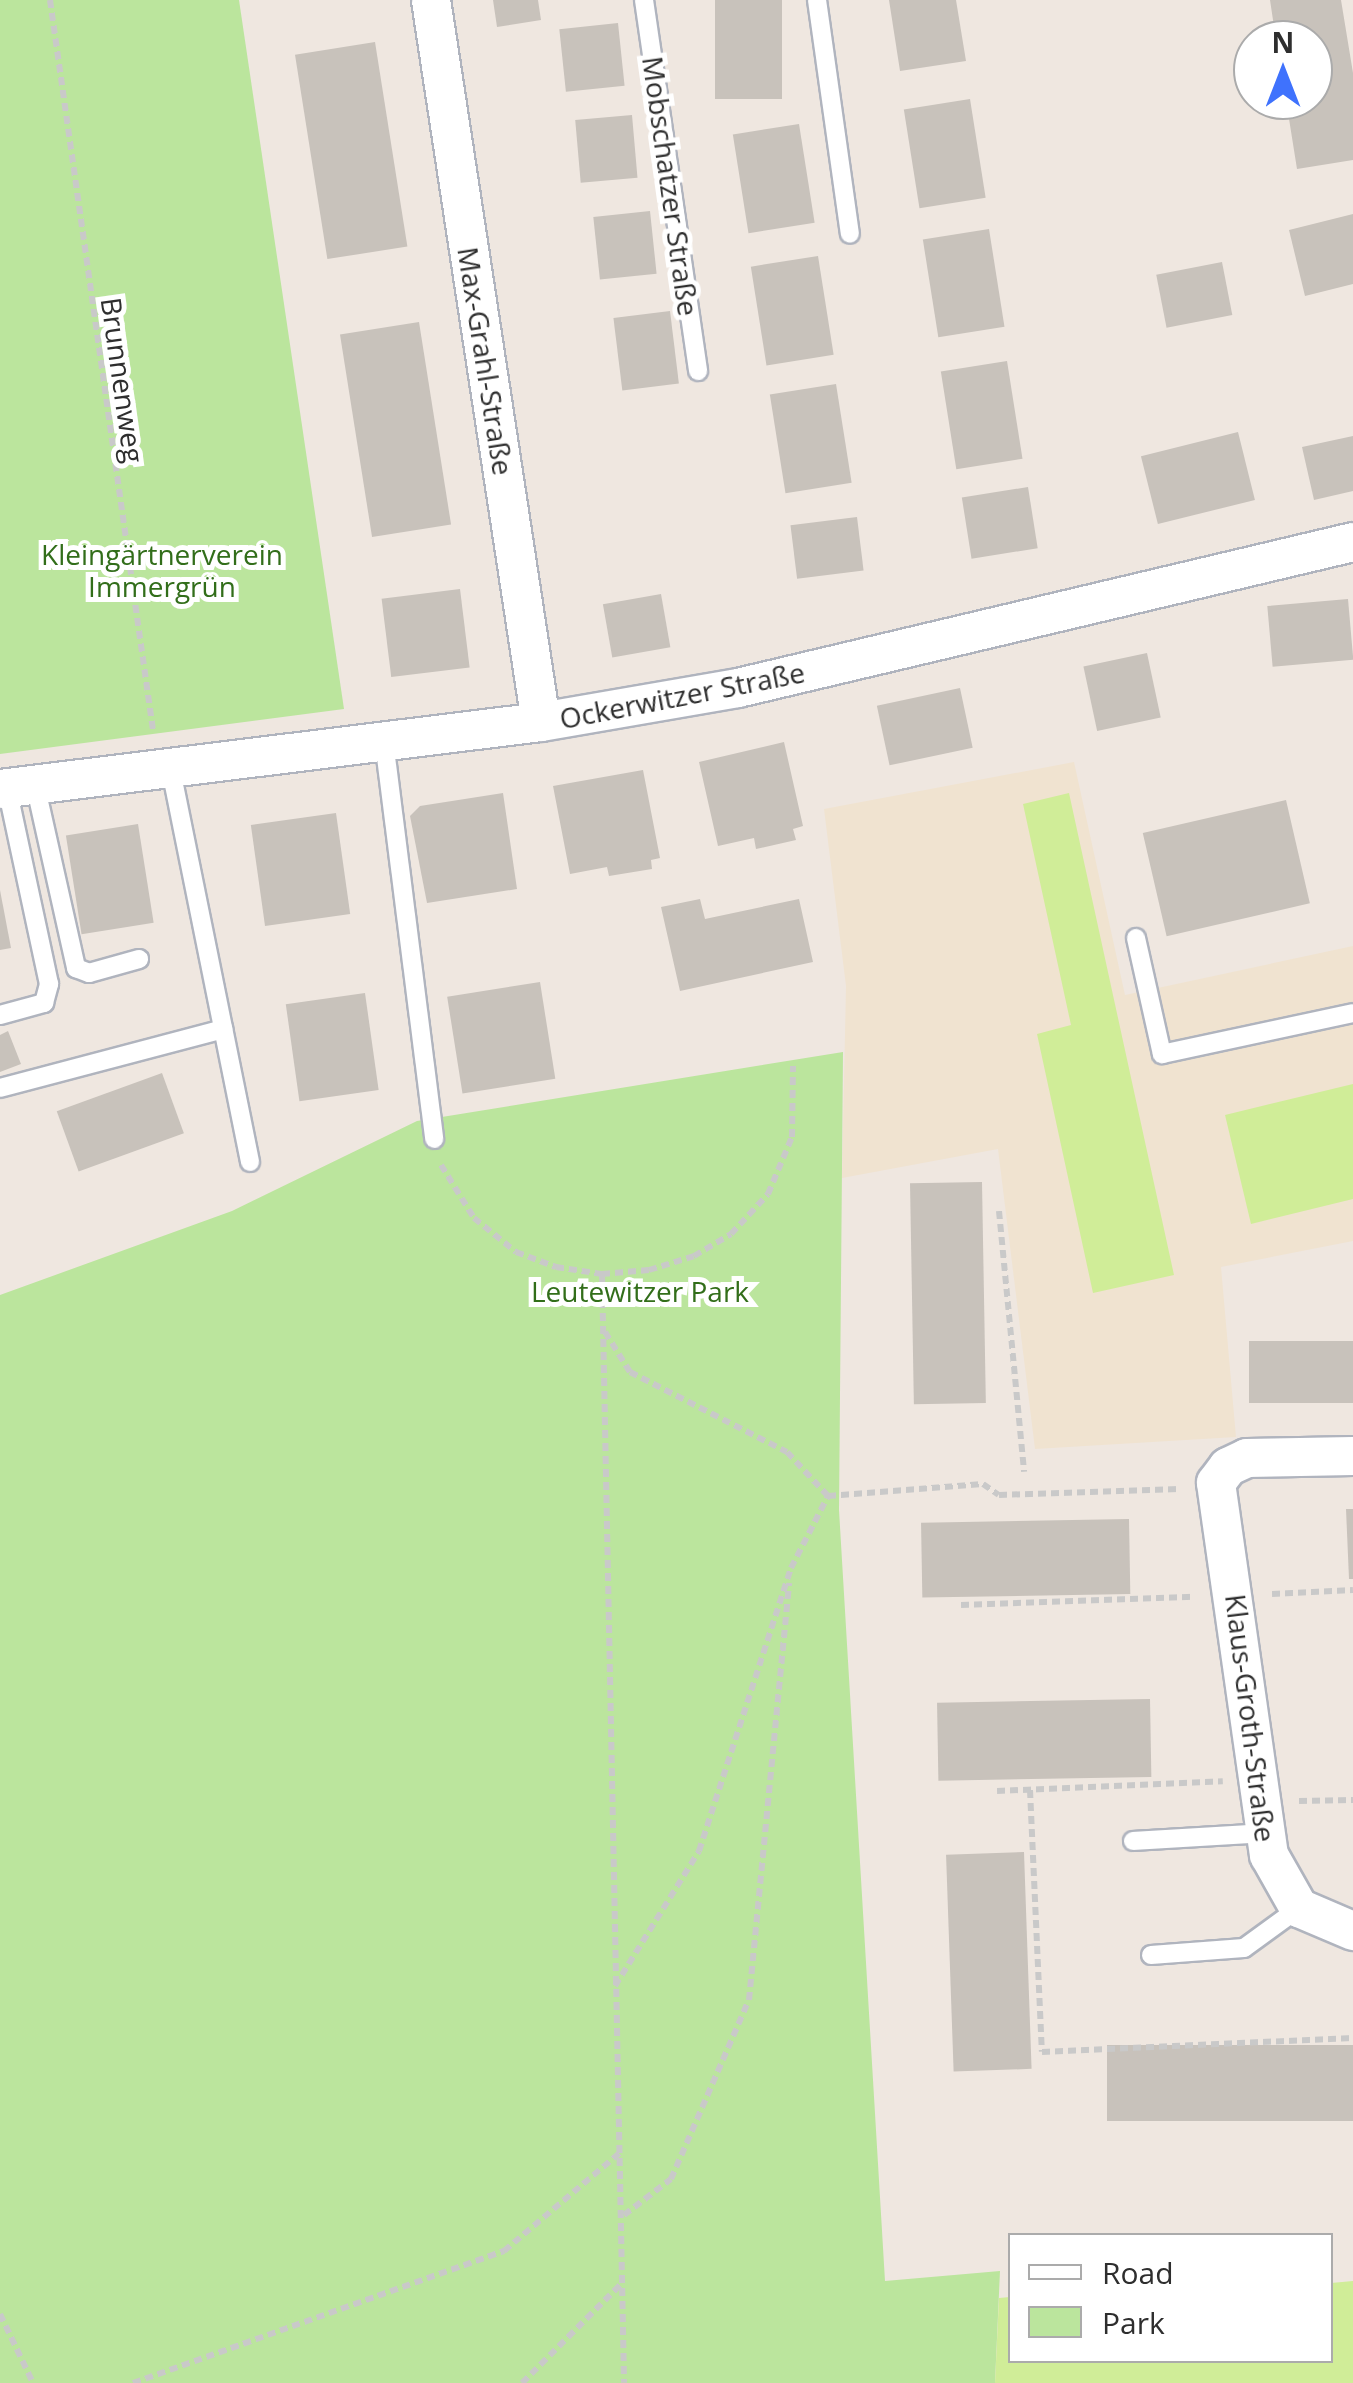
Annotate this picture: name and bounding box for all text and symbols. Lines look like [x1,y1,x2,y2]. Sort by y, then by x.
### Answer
north arrow [1233,20,1333,120]
text: N [1272,23,1294,61]
street label: Mobschatzer Straße [636,54,706,318]
street label: Max-Grahl-Straße [451,245,521,477]
street label: Brunnenweg [95,295,151,465]
park label: Kleingärtnerverein Immergrün [41,537,283,603]
street label: Ockerwitzer Straße [557,655,807,735]
park label: Leutewitzer Park [531,1274,749,1308]
street label: Klaus-Groth-Straße [1219,1592,1283,1844]
legend [1008,2233,1333,2363]
text: Road [1102,2252,1174,2293]
text: Park [1102,2302,1165,2343]

